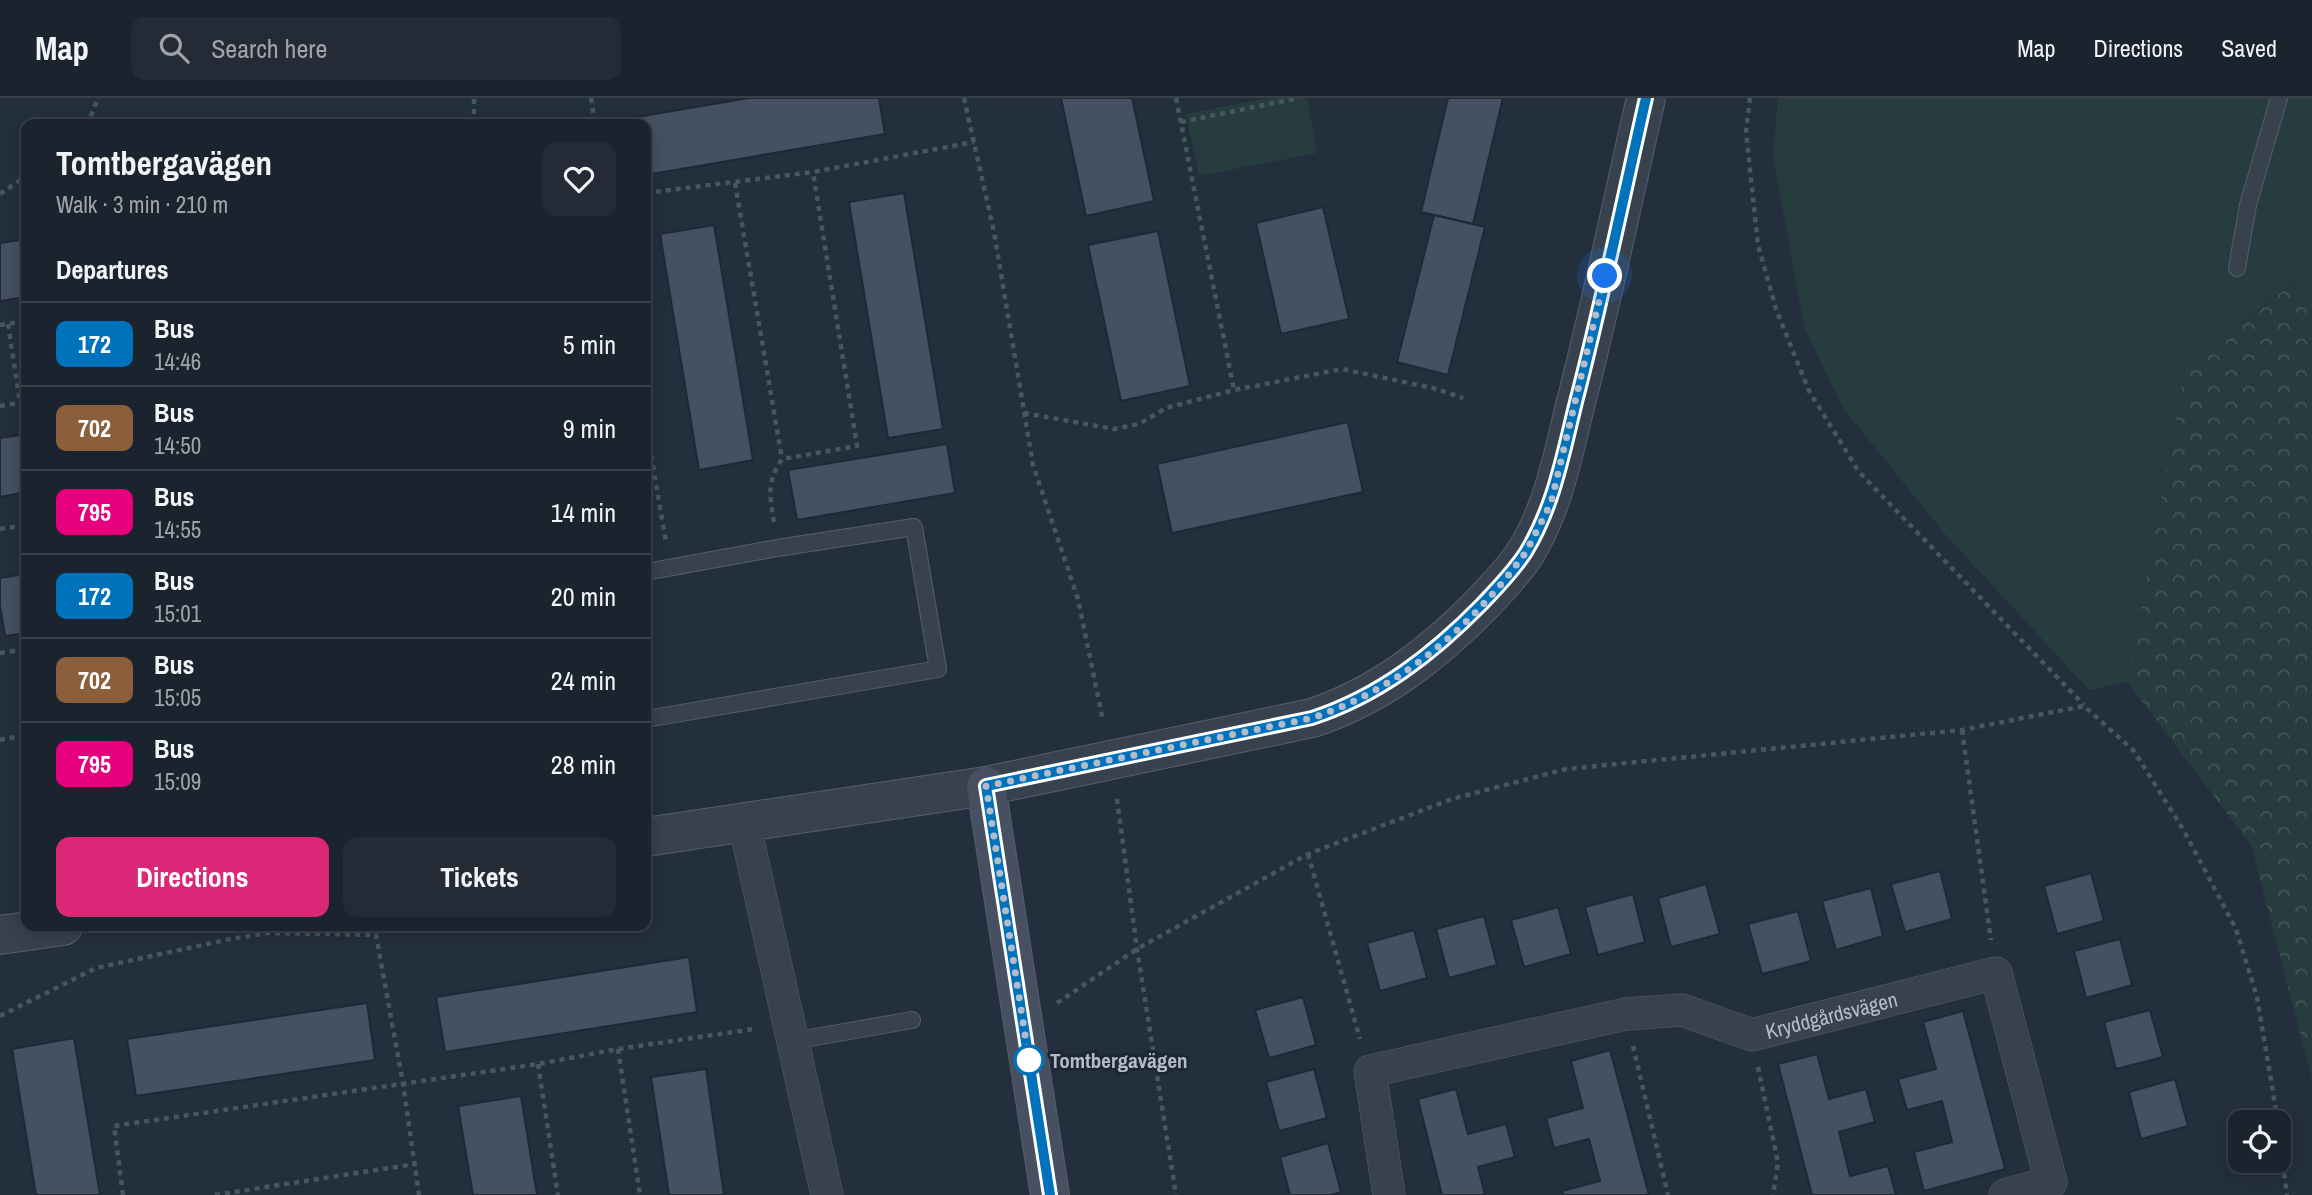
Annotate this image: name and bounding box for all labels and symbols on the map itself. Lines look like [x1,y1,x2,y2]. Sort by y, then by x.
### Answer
your location [1587,258,1622,293]
street label: Kryddgårdsvägen [1762,984,1900,1046]
marker: Tomtbergavägen [1014,1045,1044,1075]
place label: Tomtbergavägen [1050,1046,1188,1075]

